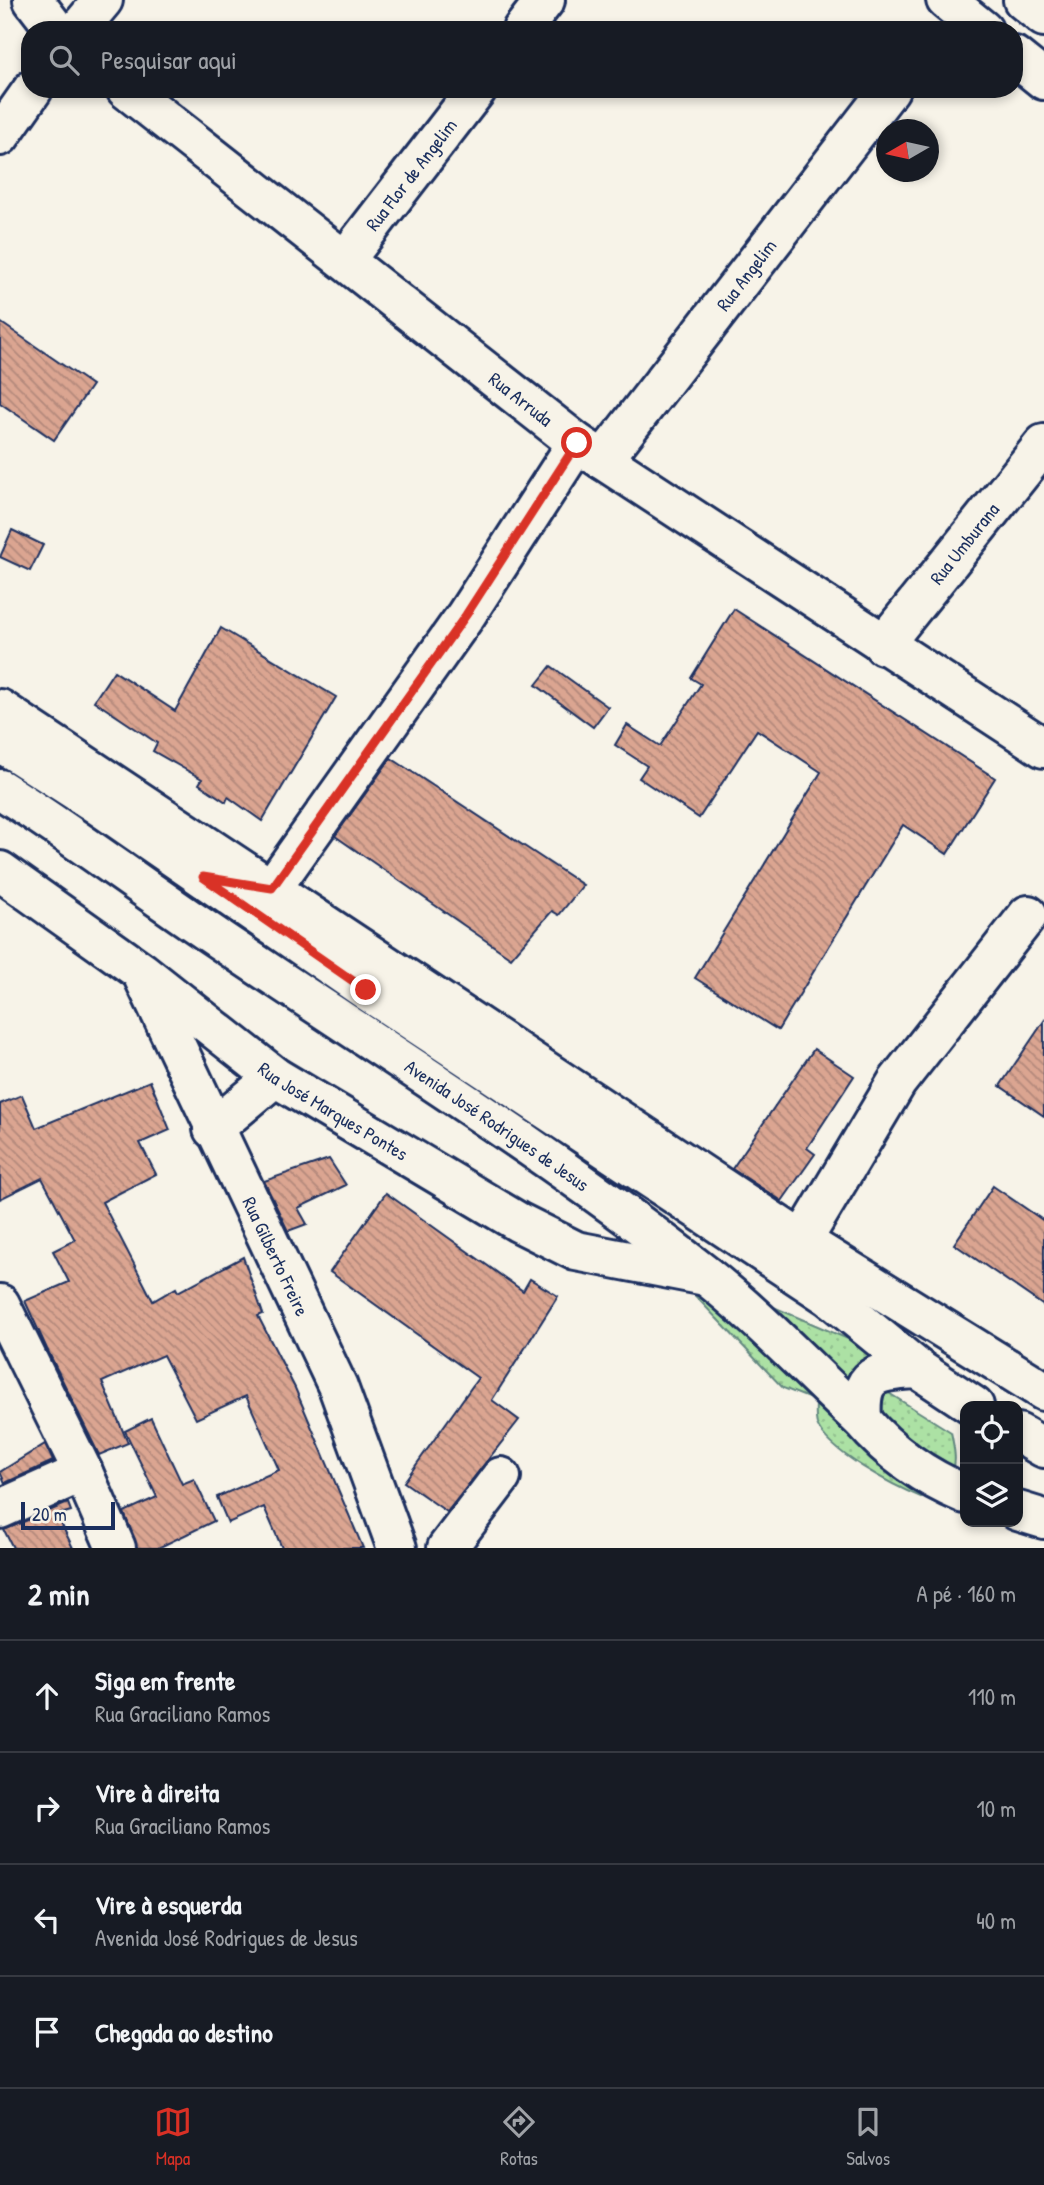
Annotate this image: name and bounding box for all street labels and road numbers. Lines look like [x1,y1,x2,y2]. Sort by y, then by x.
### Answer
street label: Rua Flor de Angelim [359,113,463,236]
street label: Rua Angelim [710,234,782,316]
street label: Rua Arruda [484,366,559,433]
street label: Rua Umburana [924,497,1005,590]
street label: Avenida José Rodrigues de Jesus [400,1053,594,1197]
street label: Rua José Marques Pontes [253,1056,413,1166]
street label: Rua Gilberto Freire [237,1192,316,1321]

